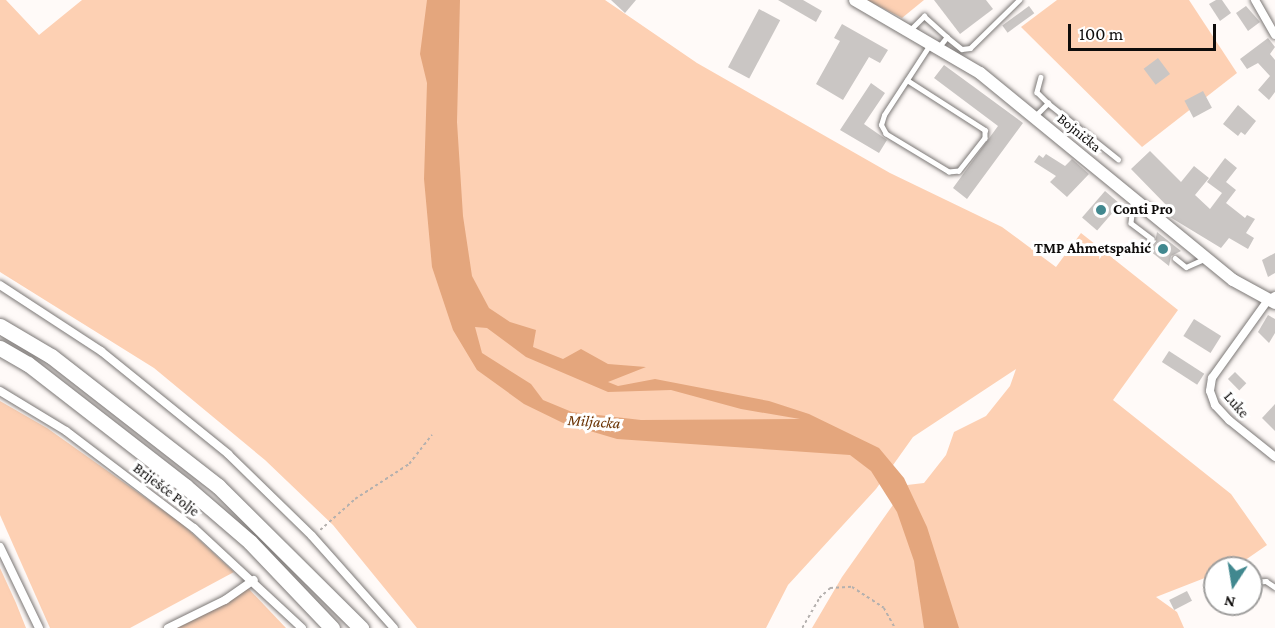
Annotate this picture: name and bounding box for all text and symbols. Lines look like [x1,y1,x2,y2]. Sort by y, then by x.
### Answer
scale bar [1071,12,1220,50]
text: 100 m [1079,24,1123,44]
street label: Bojnička [1053,110,1105,156]
place label: Conti Pro [1113,201,1173,219]
marker: Conti Pro [1094,203,1108,217]
place label: TMP Ahmetspahić [1034,240,1151,258]
marker: TMP Ahmetspahić [1156,242,1170,256]
street label: Luke [1220,388,1252,422]
water label: Miljacka [567,411,621,433]
street label: Briješće Polje [129,459,203,521]
north arrow [1203,556,1263,616]
text: N [1222,593,1237,612]

